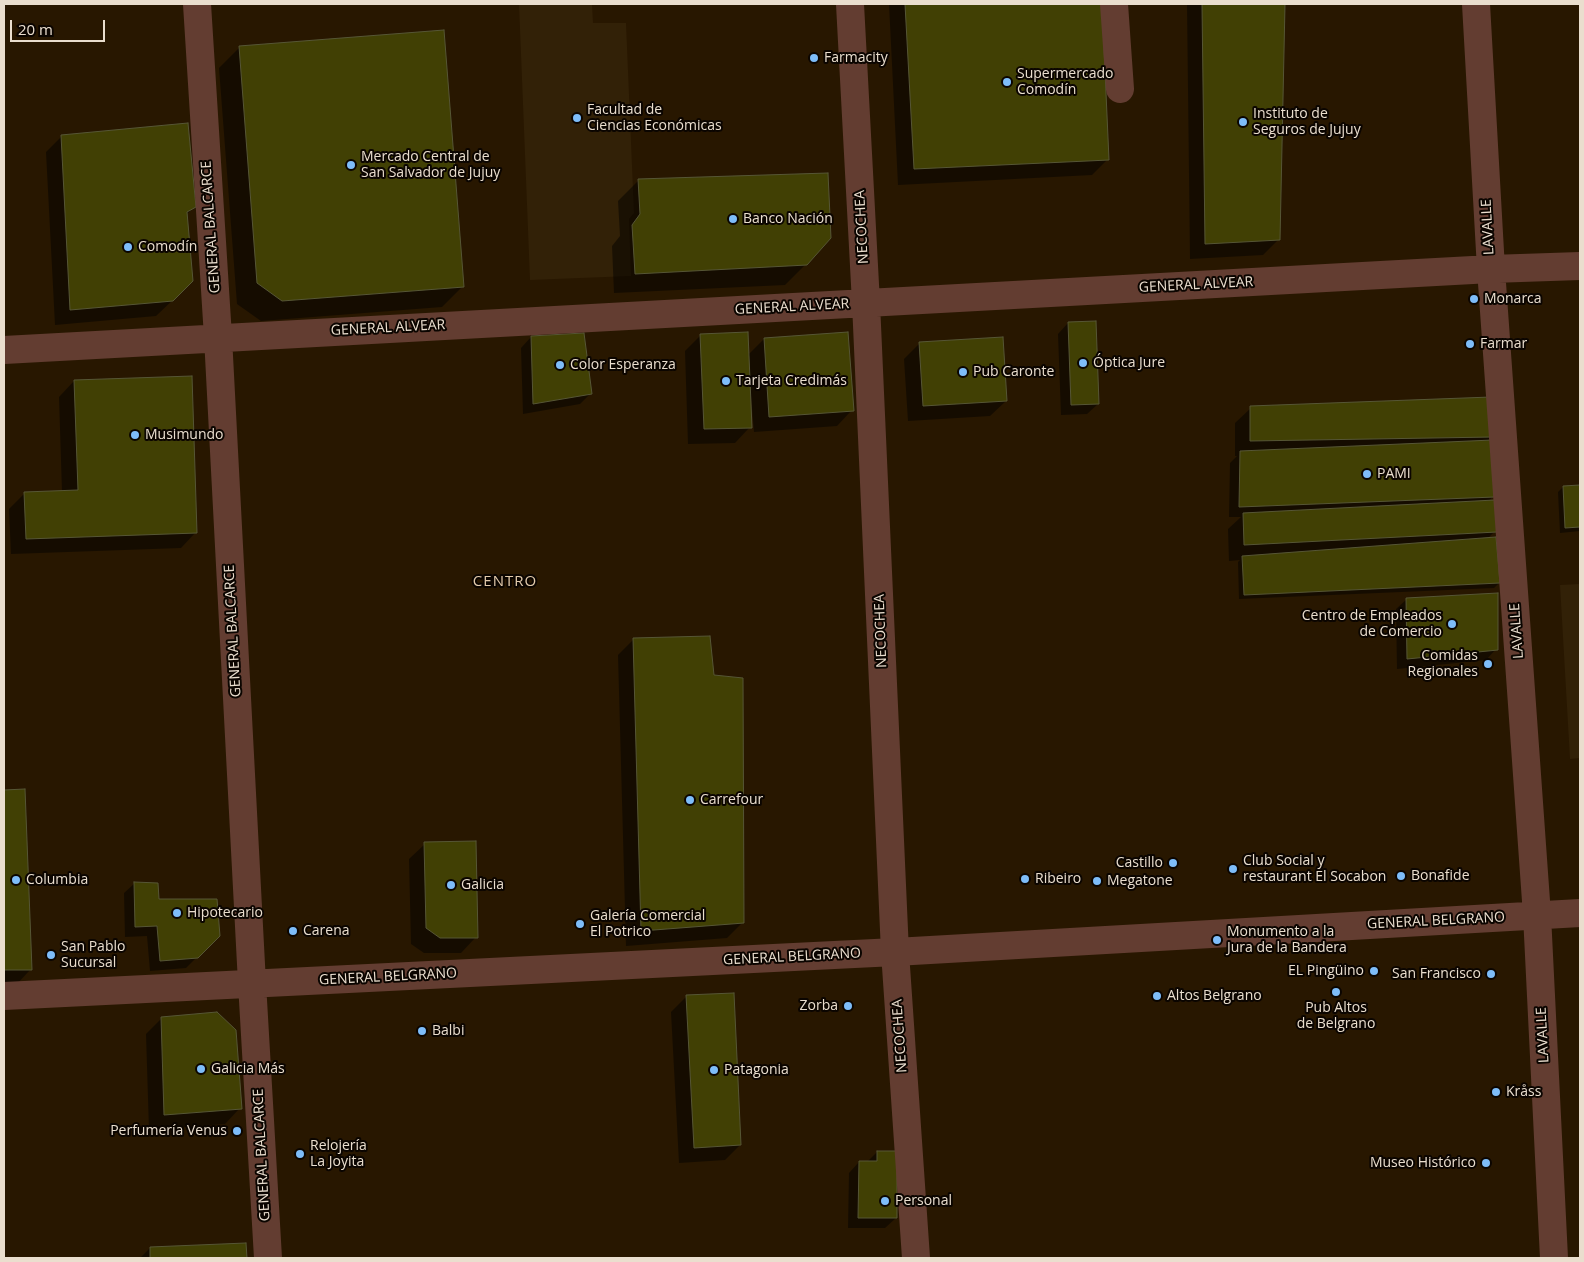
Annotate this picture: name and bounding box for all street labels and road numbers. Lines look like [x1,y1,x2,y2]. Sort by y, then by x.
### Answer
street label: GENERAL BALCARCE [198,160,224,294]
street label: NECOCHEA [852,190,872,264]
street label: LAVALLE [1478,199,1498,255]
street label: GENERAL ALVEAR [1138,274,1254,296]
street label: GENERAL ALVEAR [734,296,850,318]
street label: GENERAL ALVEAR [330,317,446,339]
street label: GENERAL BALCARCE [221,564,245,698]
street label: NECOCHEA [871,594,891,668]
street label: LAVALLE [1507,603,1527,659]
street label: GENERAL BELGRANO [1367,909,1505,933]
street label: GENERAL BELGRANO [723,945,861,969]
street label: GENERAL BELGRANO [319,965,457,989]
street label: NECOCHEA [889,999,911,1073]
street label: LAVALLE [1533,1007,1553,1063]
street label: GENERAL BALCARCE [250,1088,274,1222]

